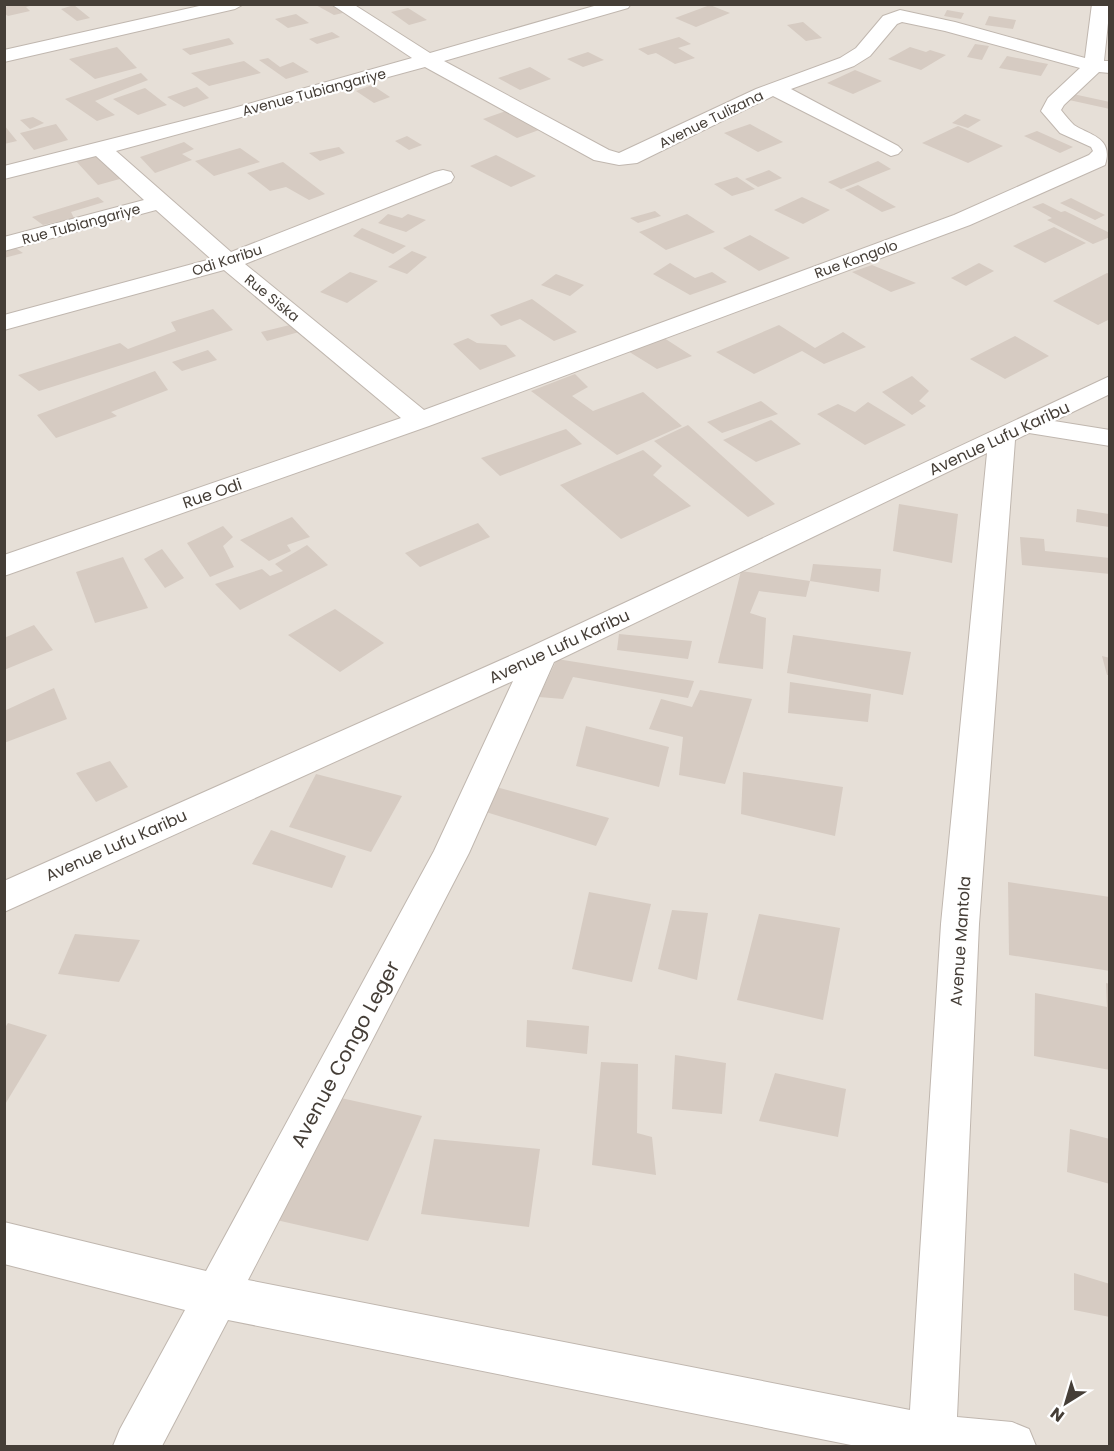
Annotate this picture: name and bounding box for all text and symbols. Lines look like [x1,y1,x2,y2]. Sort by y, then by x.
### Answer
street label: Avenue Tubiangariye [240,63,389,121]
street label: Avenue Tulizana [655,85,767,153]
street label: Rue Tubiangariye [20,198,143,249]
street label: Rue Kongolo [812,235,900,283]
street label: Odi Karibu [189,239,265,281]
street label: Rue Siska [240,270,304,326]
street label: Avenue Lufu Karibu [925,396,1073,481]
street label: Rue Odi [179,473,245,514]
street label: Avenue Lufu Karibu [485,604,633,689]
street label: Avenue Lufu Karibu [42,804,191,887]
street label: Avenue Mantola [944,875,977,1007]
street label: Avenue Congo Leger [284,956,406,1152]
north arrow [1036,1373,1096,1433]
text: N [1046,1402,1069,1427]

